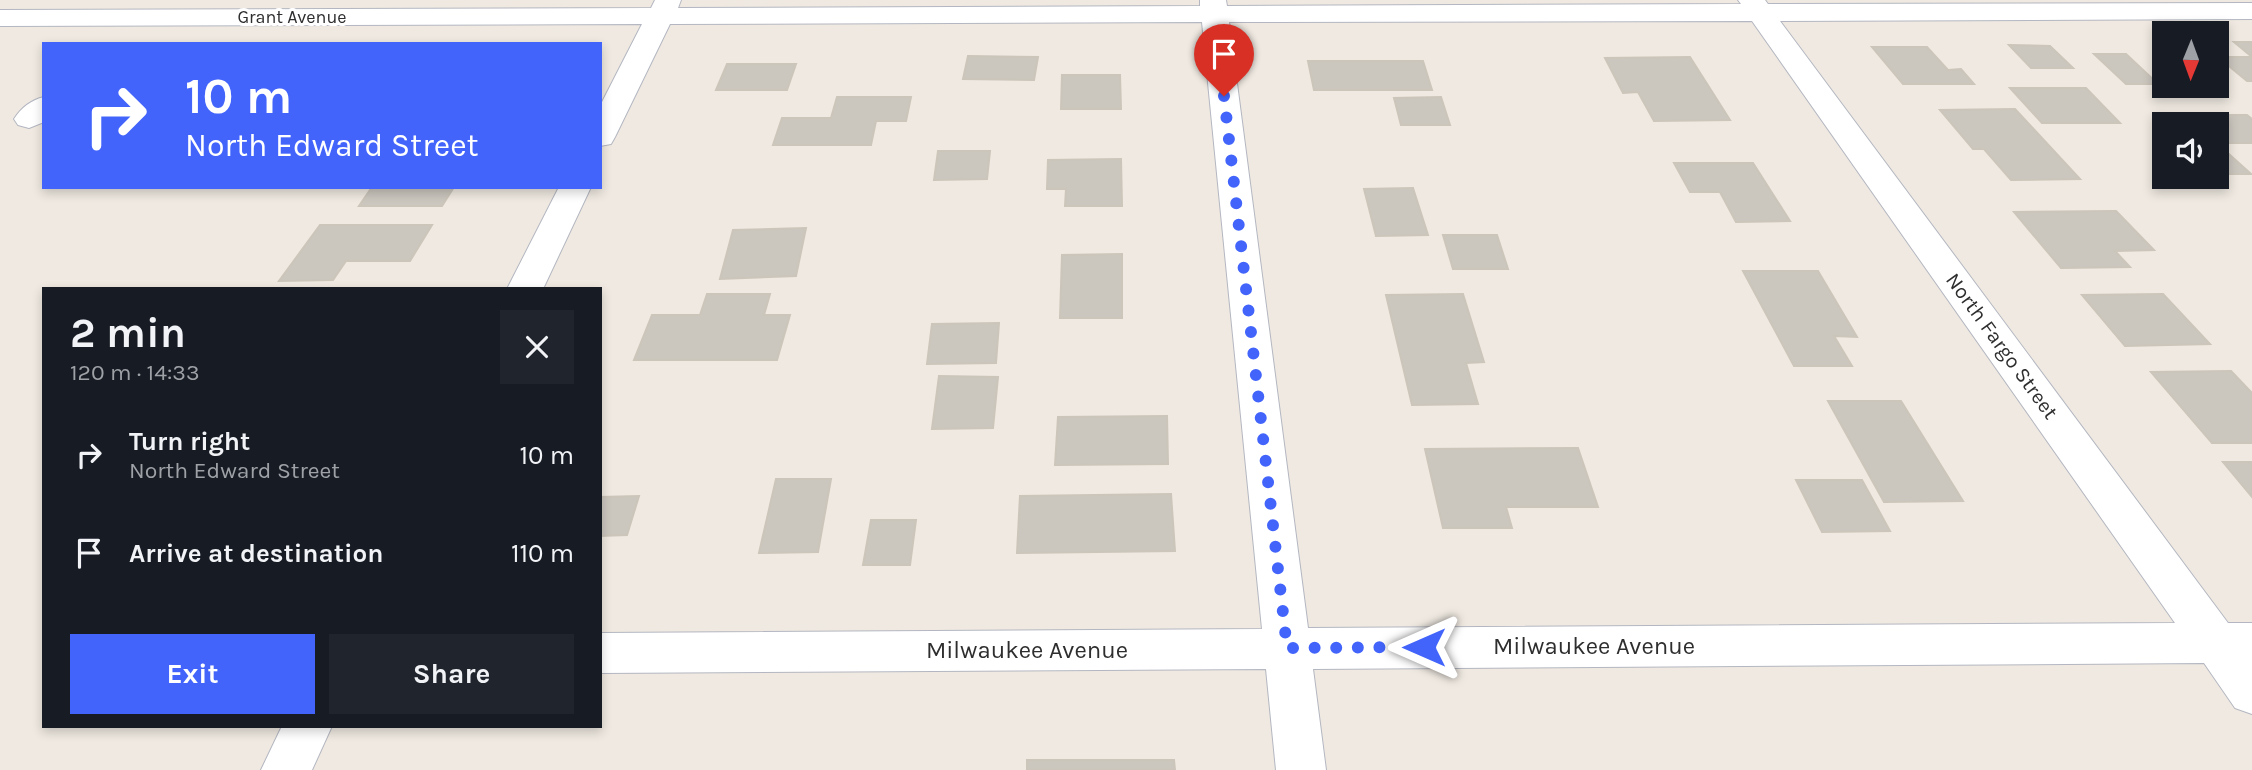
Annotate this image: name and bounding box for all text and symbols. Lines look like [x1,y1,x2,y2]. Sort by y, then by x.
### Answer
street label: Grant Avenue [237,6,347,28]
north arrow [2152,21,2230,98]
map controls [2152,21,2229,189]
pin [1194,24,1254,96]
icon: arrive [1205,35,1243,73]
text: 10 m [185,68,292,125]
icon: right [70,70,161,161]
button: sound [2152,112,2229,189]
text: North Edward Street [185,127,479,164]
street label: North Fargo Street [1941,268,2063,424]
text: 2 min [70,308,186,358]
button: close [500,310,574,384]
text: 120 m · 14:33 [70,359,200,386]
text: Turn right [129,426,250,457]
icon: right [70,436,108,474]
text: 10 m [519,440,574,471]
text: North Edward Street [129,457,340,484]
icon: arrive [70,534,108,572]
text: Arrive at destination [129,538,383,569]
text: 110 m [511,538,574,569]
position arrow [1387,610,1461,684]
street label: Milwaukee Avenue [1493,632,1695,660]
button: Exit [70,634,315,714]
button: Share [329,634,574,714]
street label: Milwaukee Avenue [926,636,1128,664]

